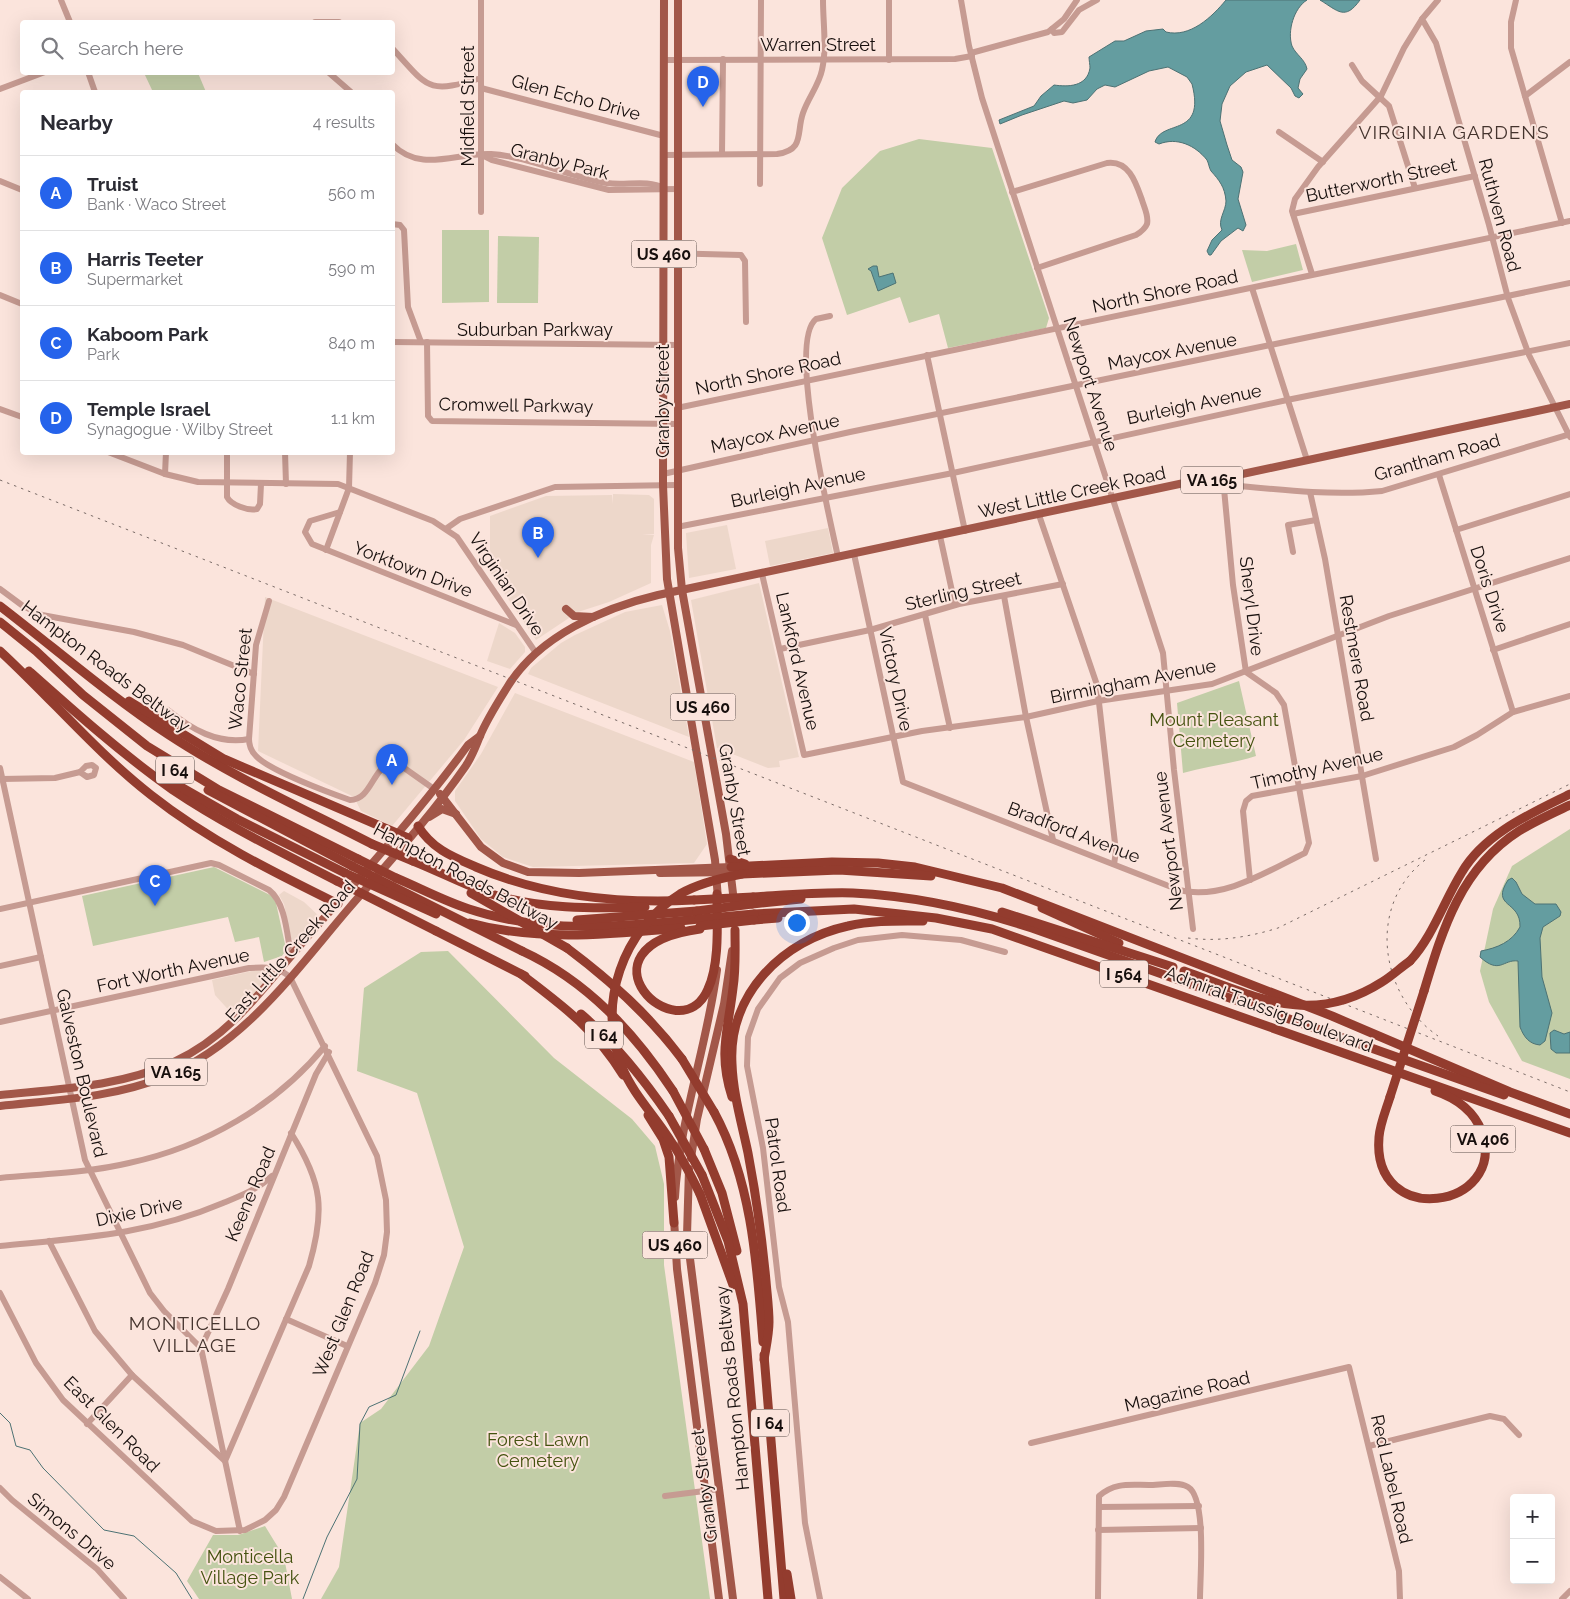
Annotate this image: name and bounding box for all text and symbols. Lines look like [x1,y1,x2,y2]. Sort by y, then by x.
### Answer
search box [20,20,395,75]
icon: search [38,34,66,62]
street label: Warren Street [760,34,876,55]
text: Search here [78,37,184,59]
street label: Midfield Street [457,45,478,167]
pin: D [687,66,719,107]
street label: Glen Echo Drive [509,70,643,124]
text: Nearby [40,110,113,135]
text: 4 results [313,113,375,132]
district label: VIRGINIA GARDENS [1358,121,1550,143]
street label: Granby Park [509,139,612,183]
street label: Butterworth Street [1304,154,1458,206]
street label: Ruthven Road [1475,156,1525,274]
text: Truist [87,173,138,195]
text: A [51,184,61,203]
text: 560 m [328,184,375,203]
text: Bank · Waco Street [87,195,226,214]
road number: US 460 [632,240,696,268]
text: Harris Teeter [87,248,203,270]
text: B [51,259,61,278]
text: 590 m [328,259,375,278]
street label: North Shore Road [1090,265,1240,317]
text: Supermarket [87,270,183,289]
street label: Newport Avenue [1059,314,1123,454]
street label: Suburban Parkway [457,319,613,340]
text: Kaboom Park [87,323,208,345]
street label: Maycox Avenue [1106,328,1239,374]
text: C [51,334,61,353]
text: 840 m [328,334,375,353]
street label: Granby Street [652,344,673,458]
text: Park [87,345,120,364]
street label: North Shore Road [693,347,843,399]
street label: Burleigh Avenue [1125,379,1264,429]
street label: Cromwell Parkway [439,393,594,417]
text: Temple Israel [87,398,210,420]
text: D [50,409,62,428]
text: 1.1 km [331,409,375,428]
street label: Maycox Avenue [709,409,842,457]
text: Synagogue · Wilby Street [87,420,273,439]
street label: Grantham Road [1372,429,1502,485]
street label: Burleigh Avenue [729,462,868,512]
street label: West Little Creek Road [976,462,1168,522]
road number: VA 165 [1181,466,1243,494]
pin: B [522,517,554,558]
street label: Virginian Drive [465,529,549,640]
street label: Yorktown Drive [351,537,476,601]
street label: Doris Drive [1466,543,1514,635]
street label: Sheryl Drive [1235,555,1269,657]
street label: Sterling Street [903,567,1023,615]
street label: Lankford Avenue [772,590,824,733]
street label: Restmere Road [1336,593,1378,723]
street label: Hampton Roads Beltway [17,596,195,736]
street label: Victory Drive [875,625,917,733]
street label: Waco Street [224,627,256,731]
street label: Birmingham Avenue [1048,655,1218,707]
road number: US 460 [670,694,736,720]
park label: Mount Pleasant Cemetery [1149,709,1279,751]
street label: Granby Street [715,742,755,858]
street label: Timothy Avenue [1249,743,1385,793]
pin: A [376,744,408,785]
road number: I 64 [156,756,194,784]
street label: Newport Avenue [1149,770,1187,912]
street label: Bradford Avenue [1005,797,1144,867]
street label: Hampton Roads Beltway [370,818,562,934]
pin: C [139,865,171,906]
street label: East Little Creek Road [221,876,359,1026]
your location [784,910,810,936]
street label: Fort Worth Avenue [95,943,252,996]
road number: I 564 [1100,961,1148,988]
street label: Admiral Taussig Boulevard [1162,962,1376,1056]
street label: Galveston Boulevard [52,987,112,1159]
road number: I 64 [585,1022,623,1048]
road number: VA 165 [145,1058,207,1086]
street label: Patrol Road [761,1116,795,1214]
road number: VA 406 [1450,1126,1516,1152]
street label: Keene Road [221,1143,279,1245]
street label: Dixie Drive [94,1192,185,1230]
road number: US 460 [642,1232,708,1258]
street label: West Glen Road [308,1248,378,1380]
street label: Hampton Roads Beltway [711,1284,753,1491]
district label: MONTICELLO VILLAGE [129,1312,261,1356]
street label: Magazine Road [1122,1366,1252,1416]
street label: East Glen Road [60,1372,164,1476]
road number: I 64 [751,1410,789,1436]
street label: Red Label Road [1367,1412,1417,1546]
street label: Granby Street [687,1428,721,1544]
park label: Forest Lawn Cemetery [487,1429,589,1471]
street label: Simons Drive [24,1488,121,1574]
map controls [1510,1494,1555,1584]
button: + [1510,1494,1555,1539]
button: − [1510,1539,1555,1584]
park label: Monticella Village Park [201,1546,300,1588]

